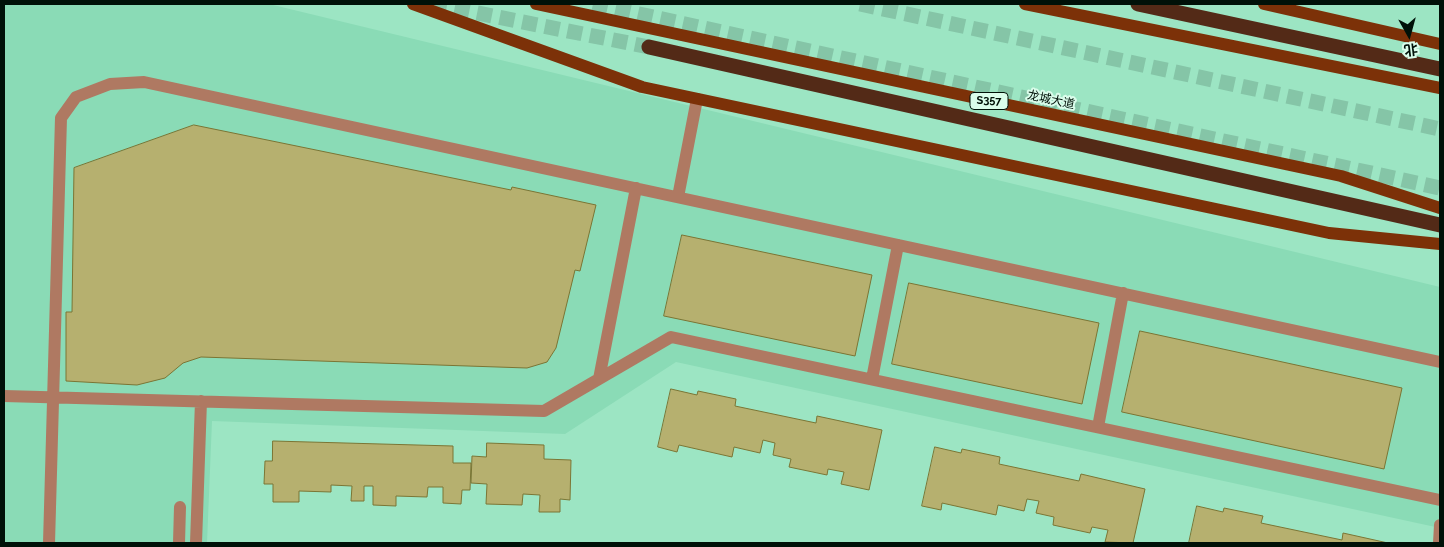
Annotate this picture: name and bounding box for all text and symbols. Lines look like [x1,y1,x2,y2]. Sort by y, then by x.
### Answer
north arrow [1384,10,1434,60]
text: 北 [1403,41,1419,59]
street label: 龙城大道 [1026,88,1076,112]
road number: S357 [970,92,1008,110]

